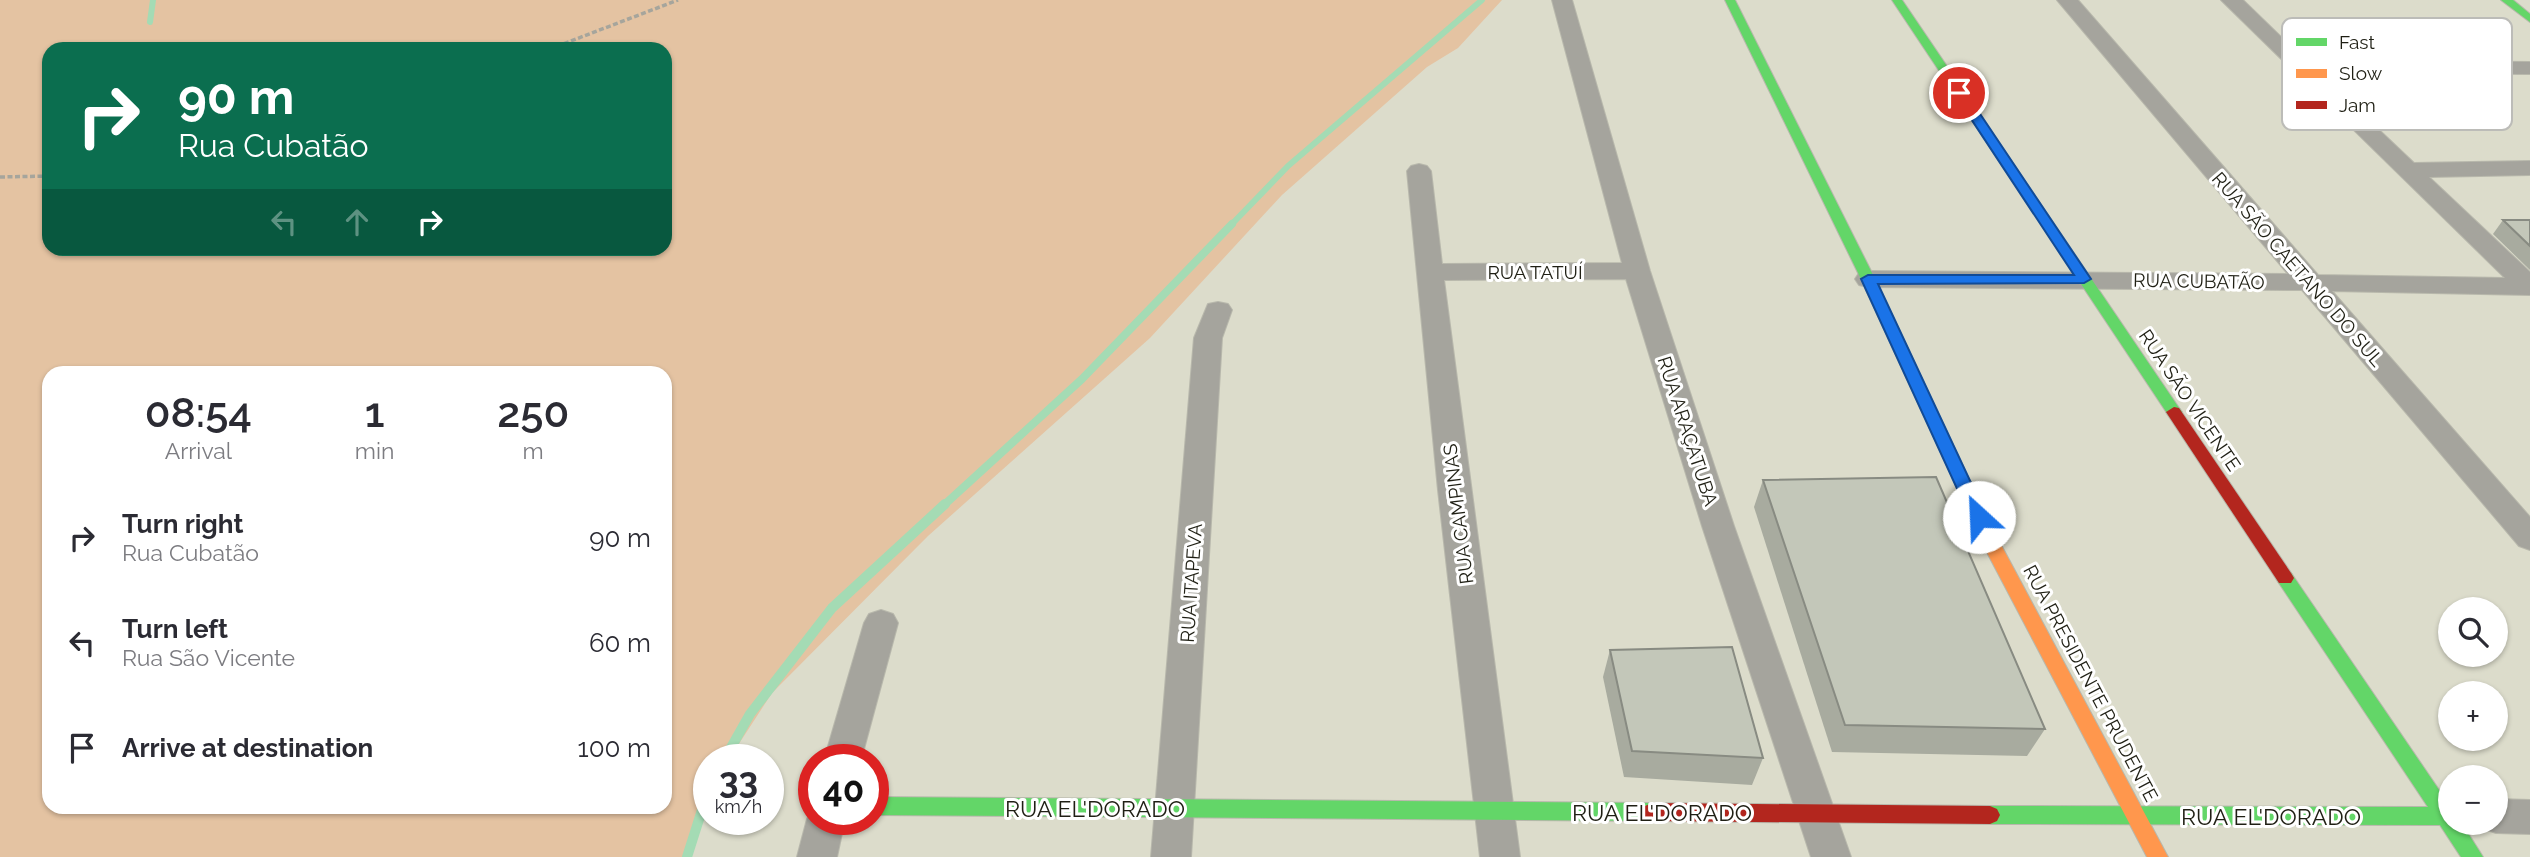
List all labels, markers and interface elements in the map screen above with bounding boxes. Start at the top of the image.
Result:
legend [2282,18,2512,130]
text: Fast [2339,31,2375,53]
text: Slow [2339,62,2383,84]
pin [1929,63,1989,123]
text: 90 m [178,68,294,125]
icon: right [63,70,154,161]
icon: arrive [1940,74,1978,112]
text: Jam [2339,94,2376,116]
text: Rua Cubatão [178,127,368,164]
street label: RUA SÃO CAETANO DO SUL [2208,167,2388,371]
icon: left [265,203,303,241]
icon: ahead [338,203,376,241]
icon: right [411,203,449,241]
street label: RUA TATUÍ [1487,261,1583,283]
street label: RUA CUBATÃO [2133,269,2265,293]
street label: RUA SÃO VICENTE [2135,325,2245,475]
street label: RUA ARAÇATUBA [1653,354,1723,509]
text: 08:54 [145,388,252,437]
text: 1 [365,388,385,437]
text: 250 [497,388,569,437]
text: Arrival [165,437,232,464]
text: min [355,437,394,464]
text: m [523,437,544,464]
street label: RUA CAMPINAS [1438,443,1478,585]
position arrow [1942,480,2016,554]
text: Turn right [122,509,243,539]
icon: right [63,519,101,557]
text: 90 m [589,523,651,553]
street label: RUA ITAPEVA [1176,523,1206,643]
text: Rua Cubatão [122,539,259,566]
street label: RUA PRESIDENTE PRUDENTE [2019,561,2163,805]
map controls [2438,597,2508,835]
button: search [2438,597,2508,667]
text: Turn left [122,614,228,644]
icon: left [63,624,101,662]
text: 60 m [589,628,651,658]
text: Rua São Vicente [122,644,295,671]
button: + [2438,681,2508,751]
icon: arrive [63,729,101,767]
text: Arrive at destination [122,733,373,763]
text: 100 m [578,733,651,763]
speed limit sign: 40 [798,744,889,835]
text: 33 [719,760,758,801]
button: − [2438,765,2508,835]
street label: RUA EL'DORADO [1005,795,1185,822]
text: km/h [715,796,762,817]
street label: RUA EL'DORADO [1572,799,1752,826]
street label: RUA EL'DORADO [2181,803,2361,830]

